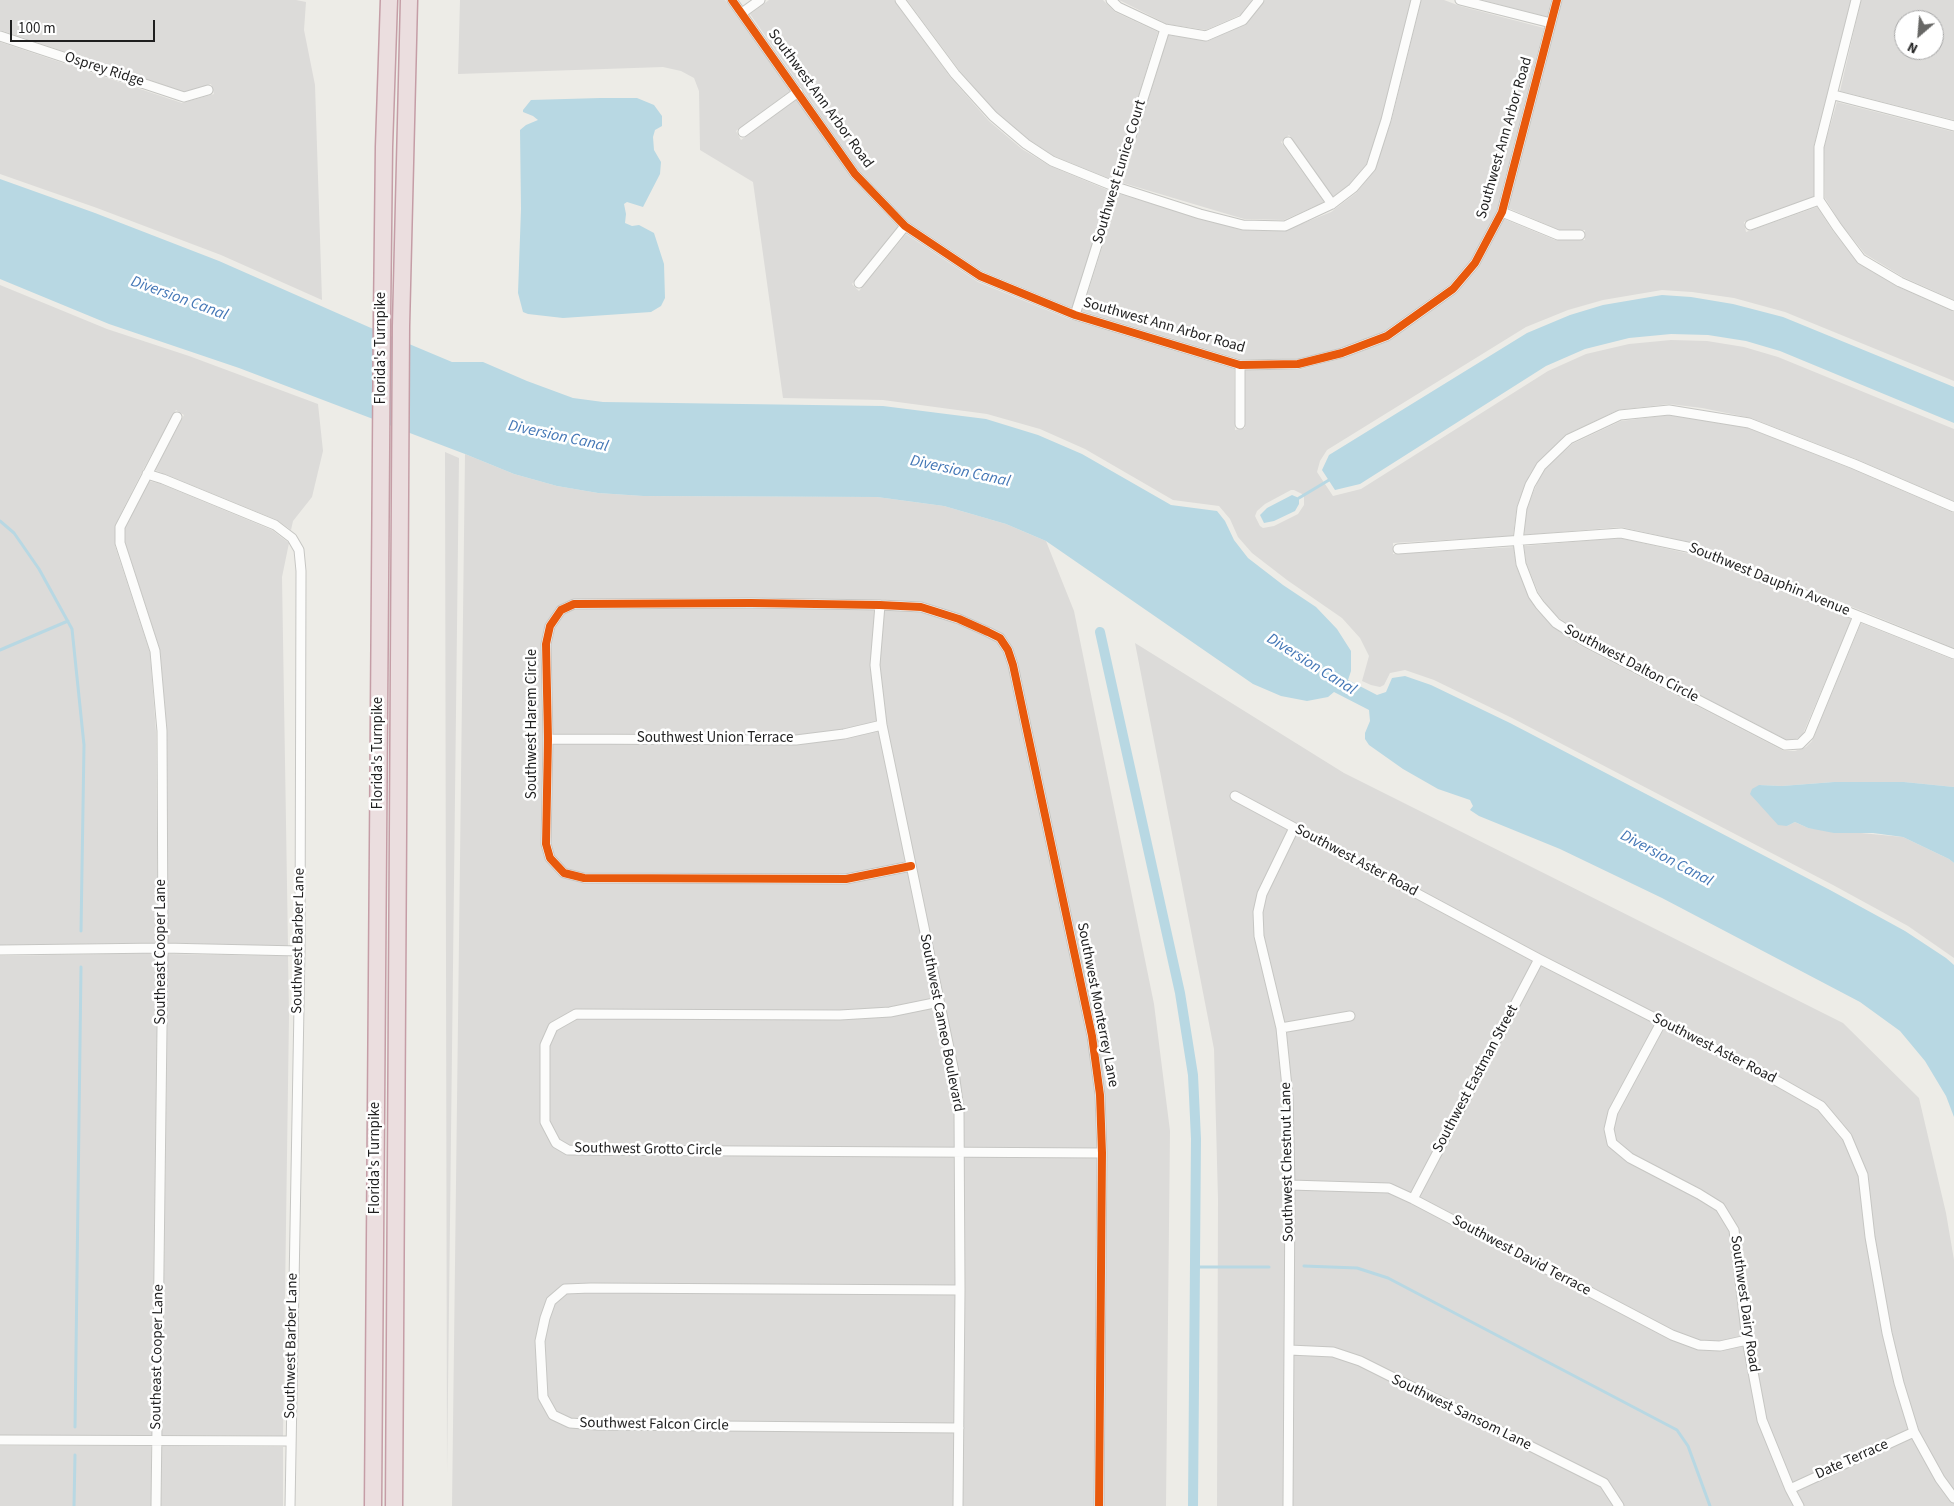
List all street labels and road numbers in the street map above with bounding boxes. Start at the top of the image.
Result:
street label: Southwest Ann Arbor Road [763,26,877,172]
street label: Osprey Ridge [62,49,146,91]
street label: Southwest Ann Arbor Road [1473,55,1537,221]
street label: Southwest Eunice Court [1089,98,1151,246]
street label: Florida's Turnpike [373,292,391,404]
street label: Southwest Ann Arbor Road [1081,294,1247,358]
street label: Southwest Dauphin Avenue [1686,539,1852,621]
street label: Southwest Dalton Circle [1561,621,1701,707]
street label: Southwest Harem Circle [524,649,542,799]
street label: Florida's Turnpike [370,697,388,809]
street label: Southwest Union Terrace [637,730,793,748]
street label: Southwest Aster Road [1291,821,1421,901]
street label: Southwest Barber Lane [289,868,309,1014]
street label: Southeast Cooper Lane [153,879,171,1025]
street label: Southwest Monterrey Lane [1072,921,1122,1089]
street label: Southwest Cameo Boulevard [915,932,967,1114]
street label: Southwest Eastman Street [1429,1002,1523,1156]
street label: Southwest Aster Road [1649,1010,1779,1088]
street label: Southwest Chestnut Lane [1278,1082,1298,1242]
street label: Florida's Turnpike [367,1102,385,1214]
street label: Southwest Grotto Circle [574,1140,722,1160]
street label: Southwest David Terrace [1449,1212,1593,1300]
street label: Southwest Dairy Road [1725,1234,1763,1374]
street label: Southwest Barber Lane [282,1273,302,1419]
street label: Southeast Cooper Lane [148,1284,168,1430]
street label: Southwest Sansom Lane [1388,1371,1534,1455]
street label: Southwest Falcon Circle [579,1415,729,1435]
street label: Date Terrace [1813,1436,1891,1484]

